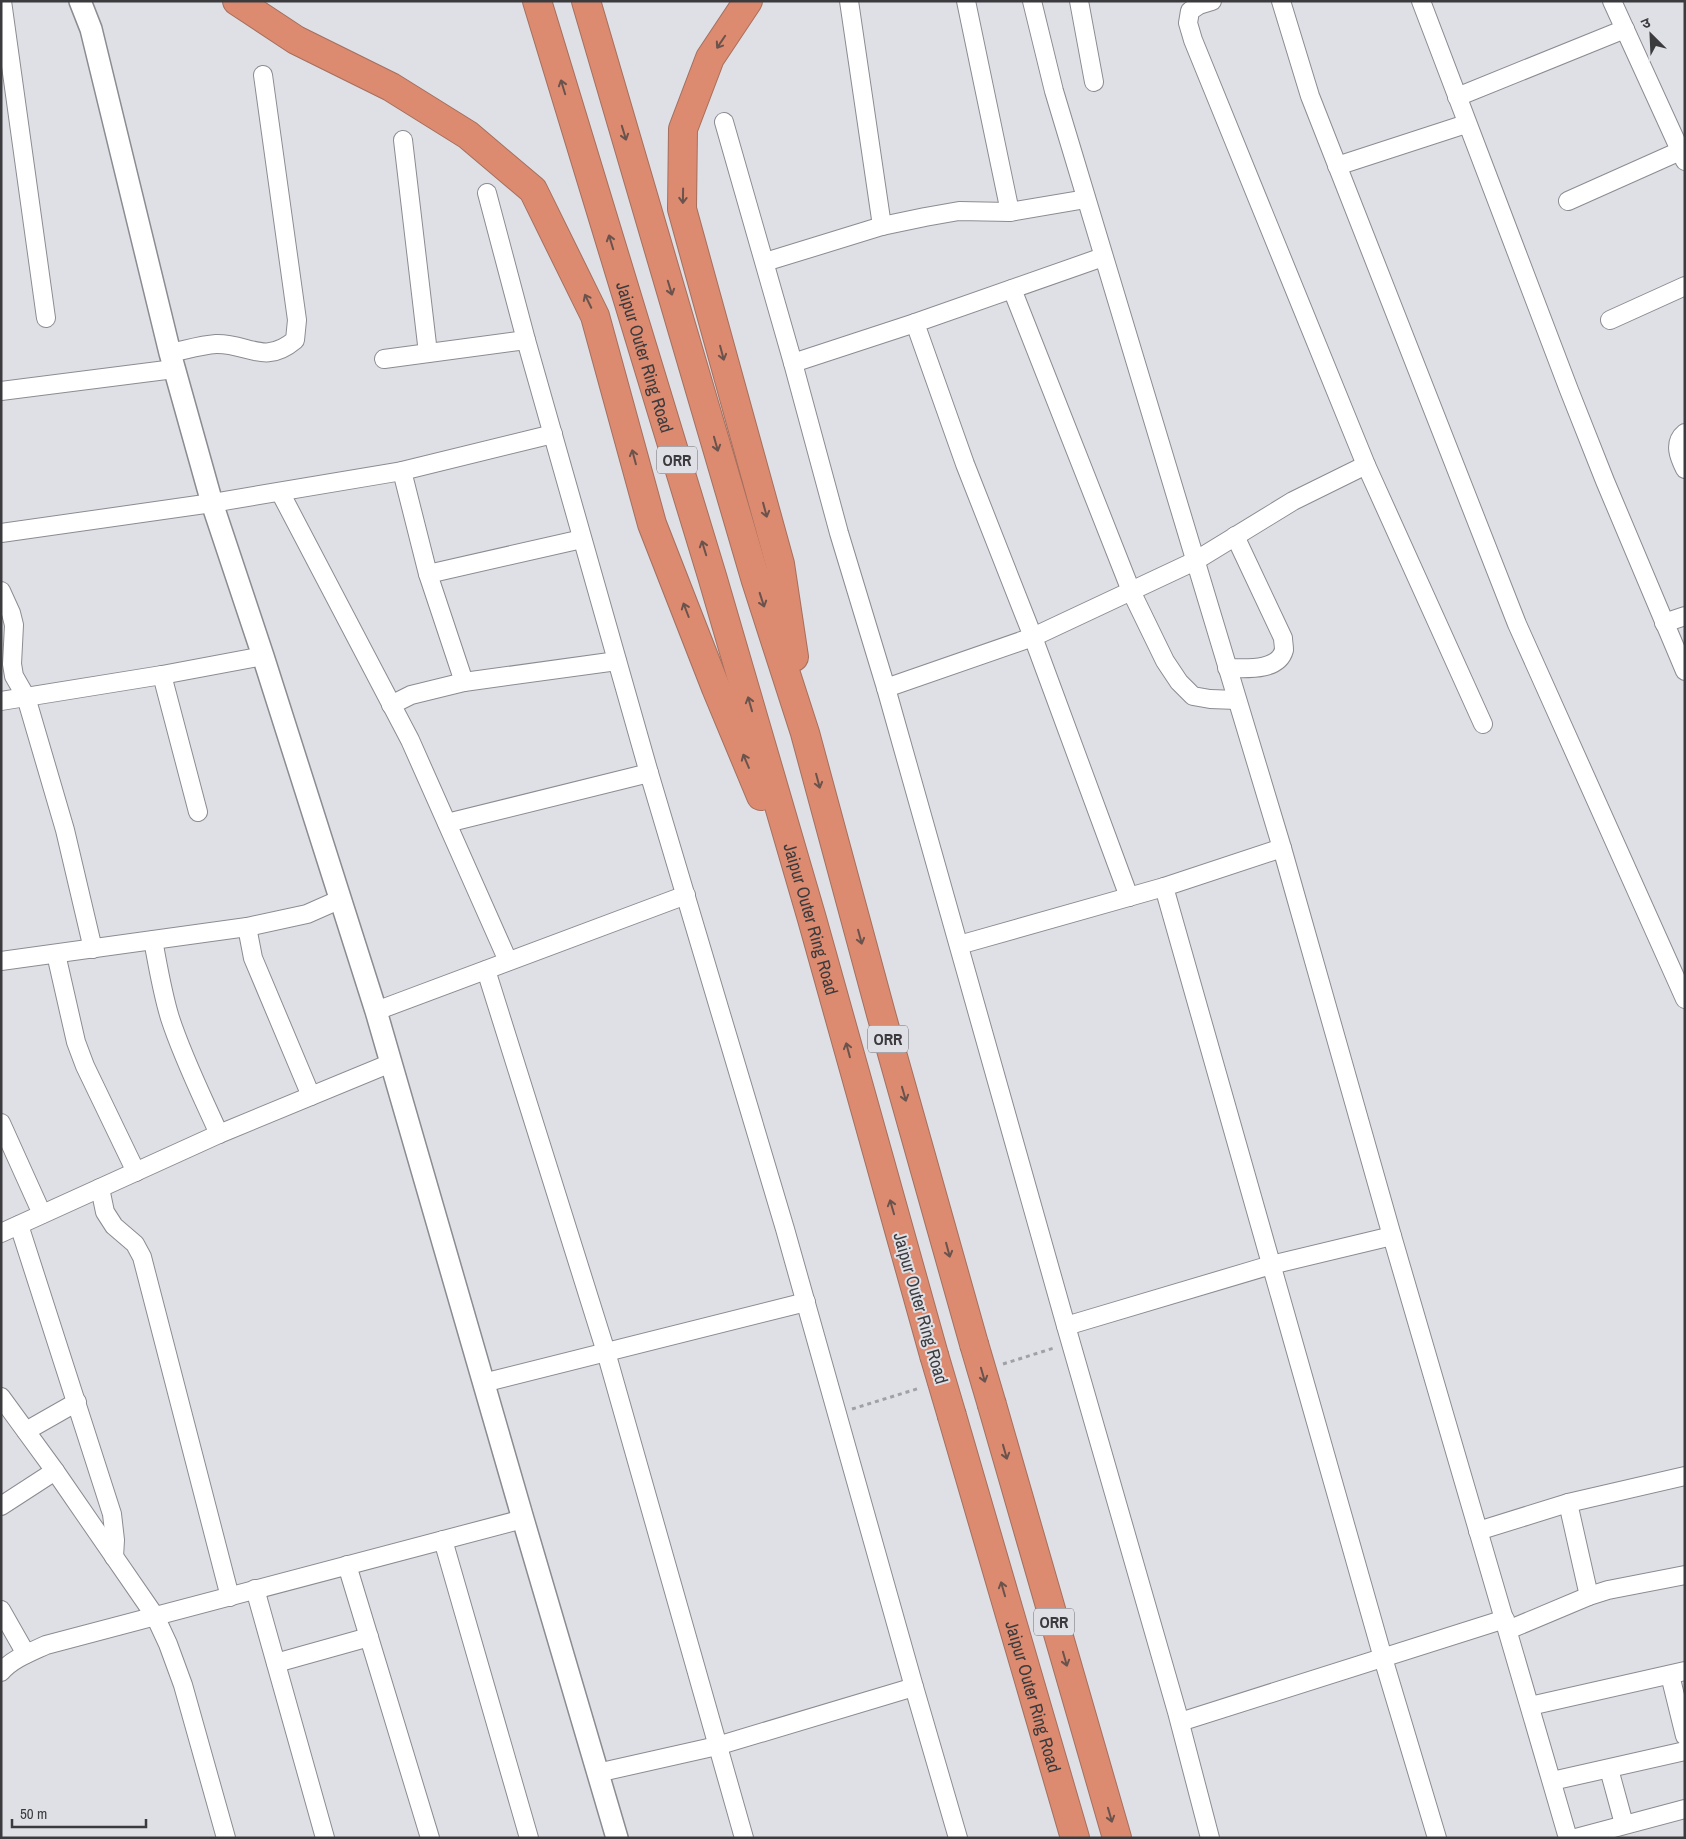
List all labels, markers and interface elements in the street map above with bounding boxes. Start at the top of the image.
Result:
north arrow [1626,10,1676,60]
text: उ [1638,13,1654,33]
one-way arrow [716,34,726,48]
one-way arrow [558,79,568,95]
one-way arrow [619,124,629,140]
one-way arrow [678,188,687,204]
one-way arrow [605,235,615,251]
street label: Jaipur Outer Ring Road [611,278,680,436]
one-way arrow [666,280,676,296]
one-way arrow [583,294,592,309]
one-way arrow [718,345,727,361]
one-way arrow [712,436,722,452]
road number: ORR [657,446,697,474]
one-way arrow [629,449,638,465]
one-way arrow [761,501,771,517]
one-way arrow [699,541,709,557]
one-way arrow [758,592,767,607]
one-way arrow [681,603,690,618]
one-way arrow [744,697,754,713]
one-way arrow [741,754,751,769]
one-way arrow [813,772,823,788]
street label: Jaipur Outer Ring Road [778,840,845,998]
one-way arrow [856,929,865,945]
road number: ORR [868,1026,908,1052]
one-way arrow [843,1043,852,1059]
one-way arrow [899,1085,909,1101]
one-way arrow [887,1199,896,1215]
street label: Jaipur Outer Ring Road [887,1229,955,1387]
one-way arrow [944,1242,954,1258]
one-way arrow [979,1366,988,1382]
one-way arrow [1001,1444,1011,1460]
one-way arrow [997,1582,1007,1598]
road number: ORR [1034,1608,1074,1635]
street label: Jaipur Outer Ring Road [1000,1618,1068,1775]
one-way arrow [1061,1650,1070,1666]
scale bar [12,1796,146,1828]
text: 50 m [20,1803,47,1824]
one-way arrow [1106,1806,1116,1822]

